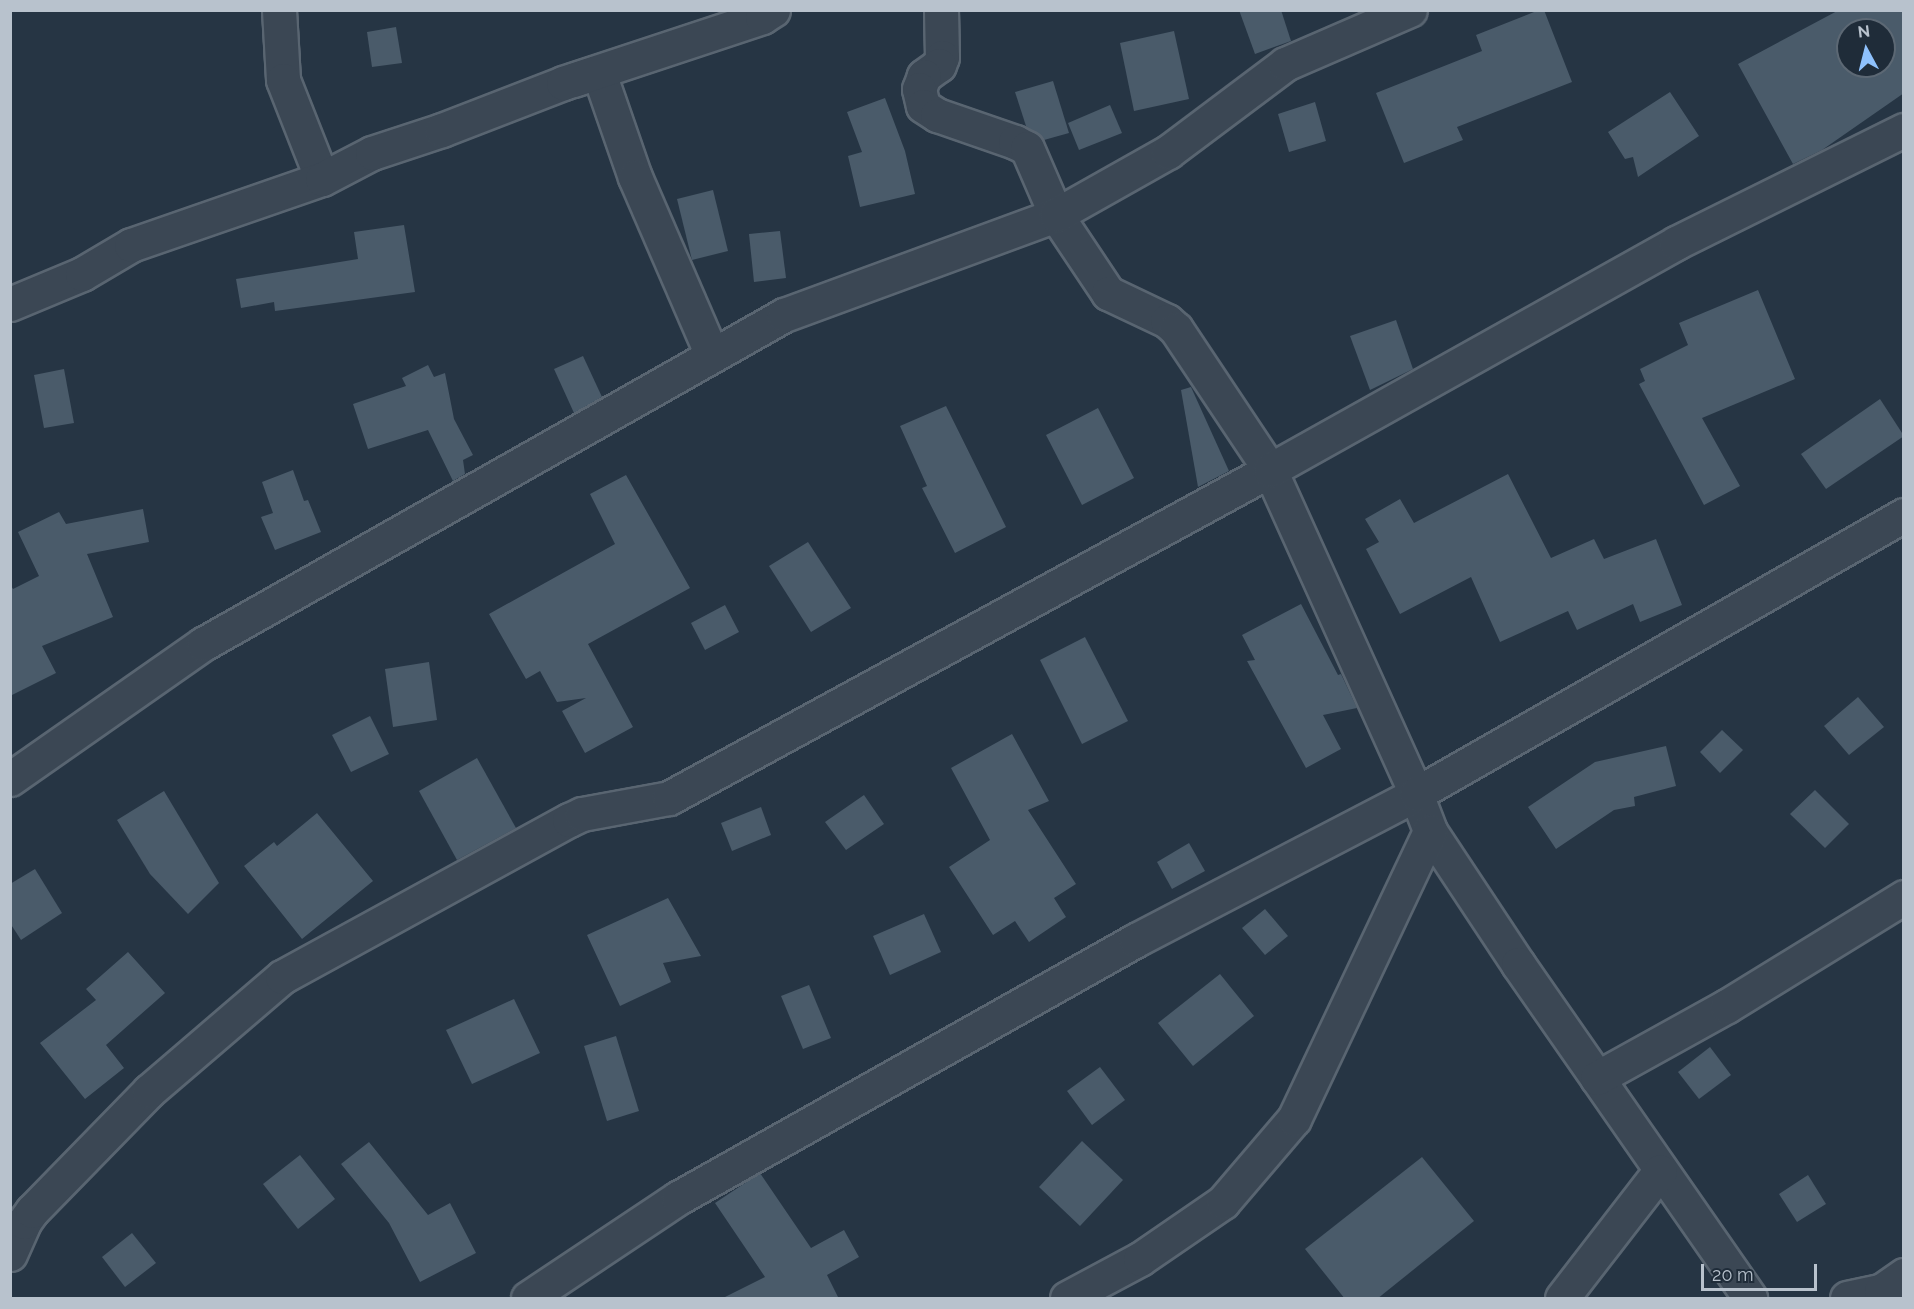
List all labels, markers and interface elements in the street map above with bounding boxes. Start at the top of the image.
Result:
north arrow [1836,18,1896,78]
text: N [1857,21,1871,42]
scale bar [1704,1252,1820,1290]
text: 20 m [1712,1264,1754,1285]

